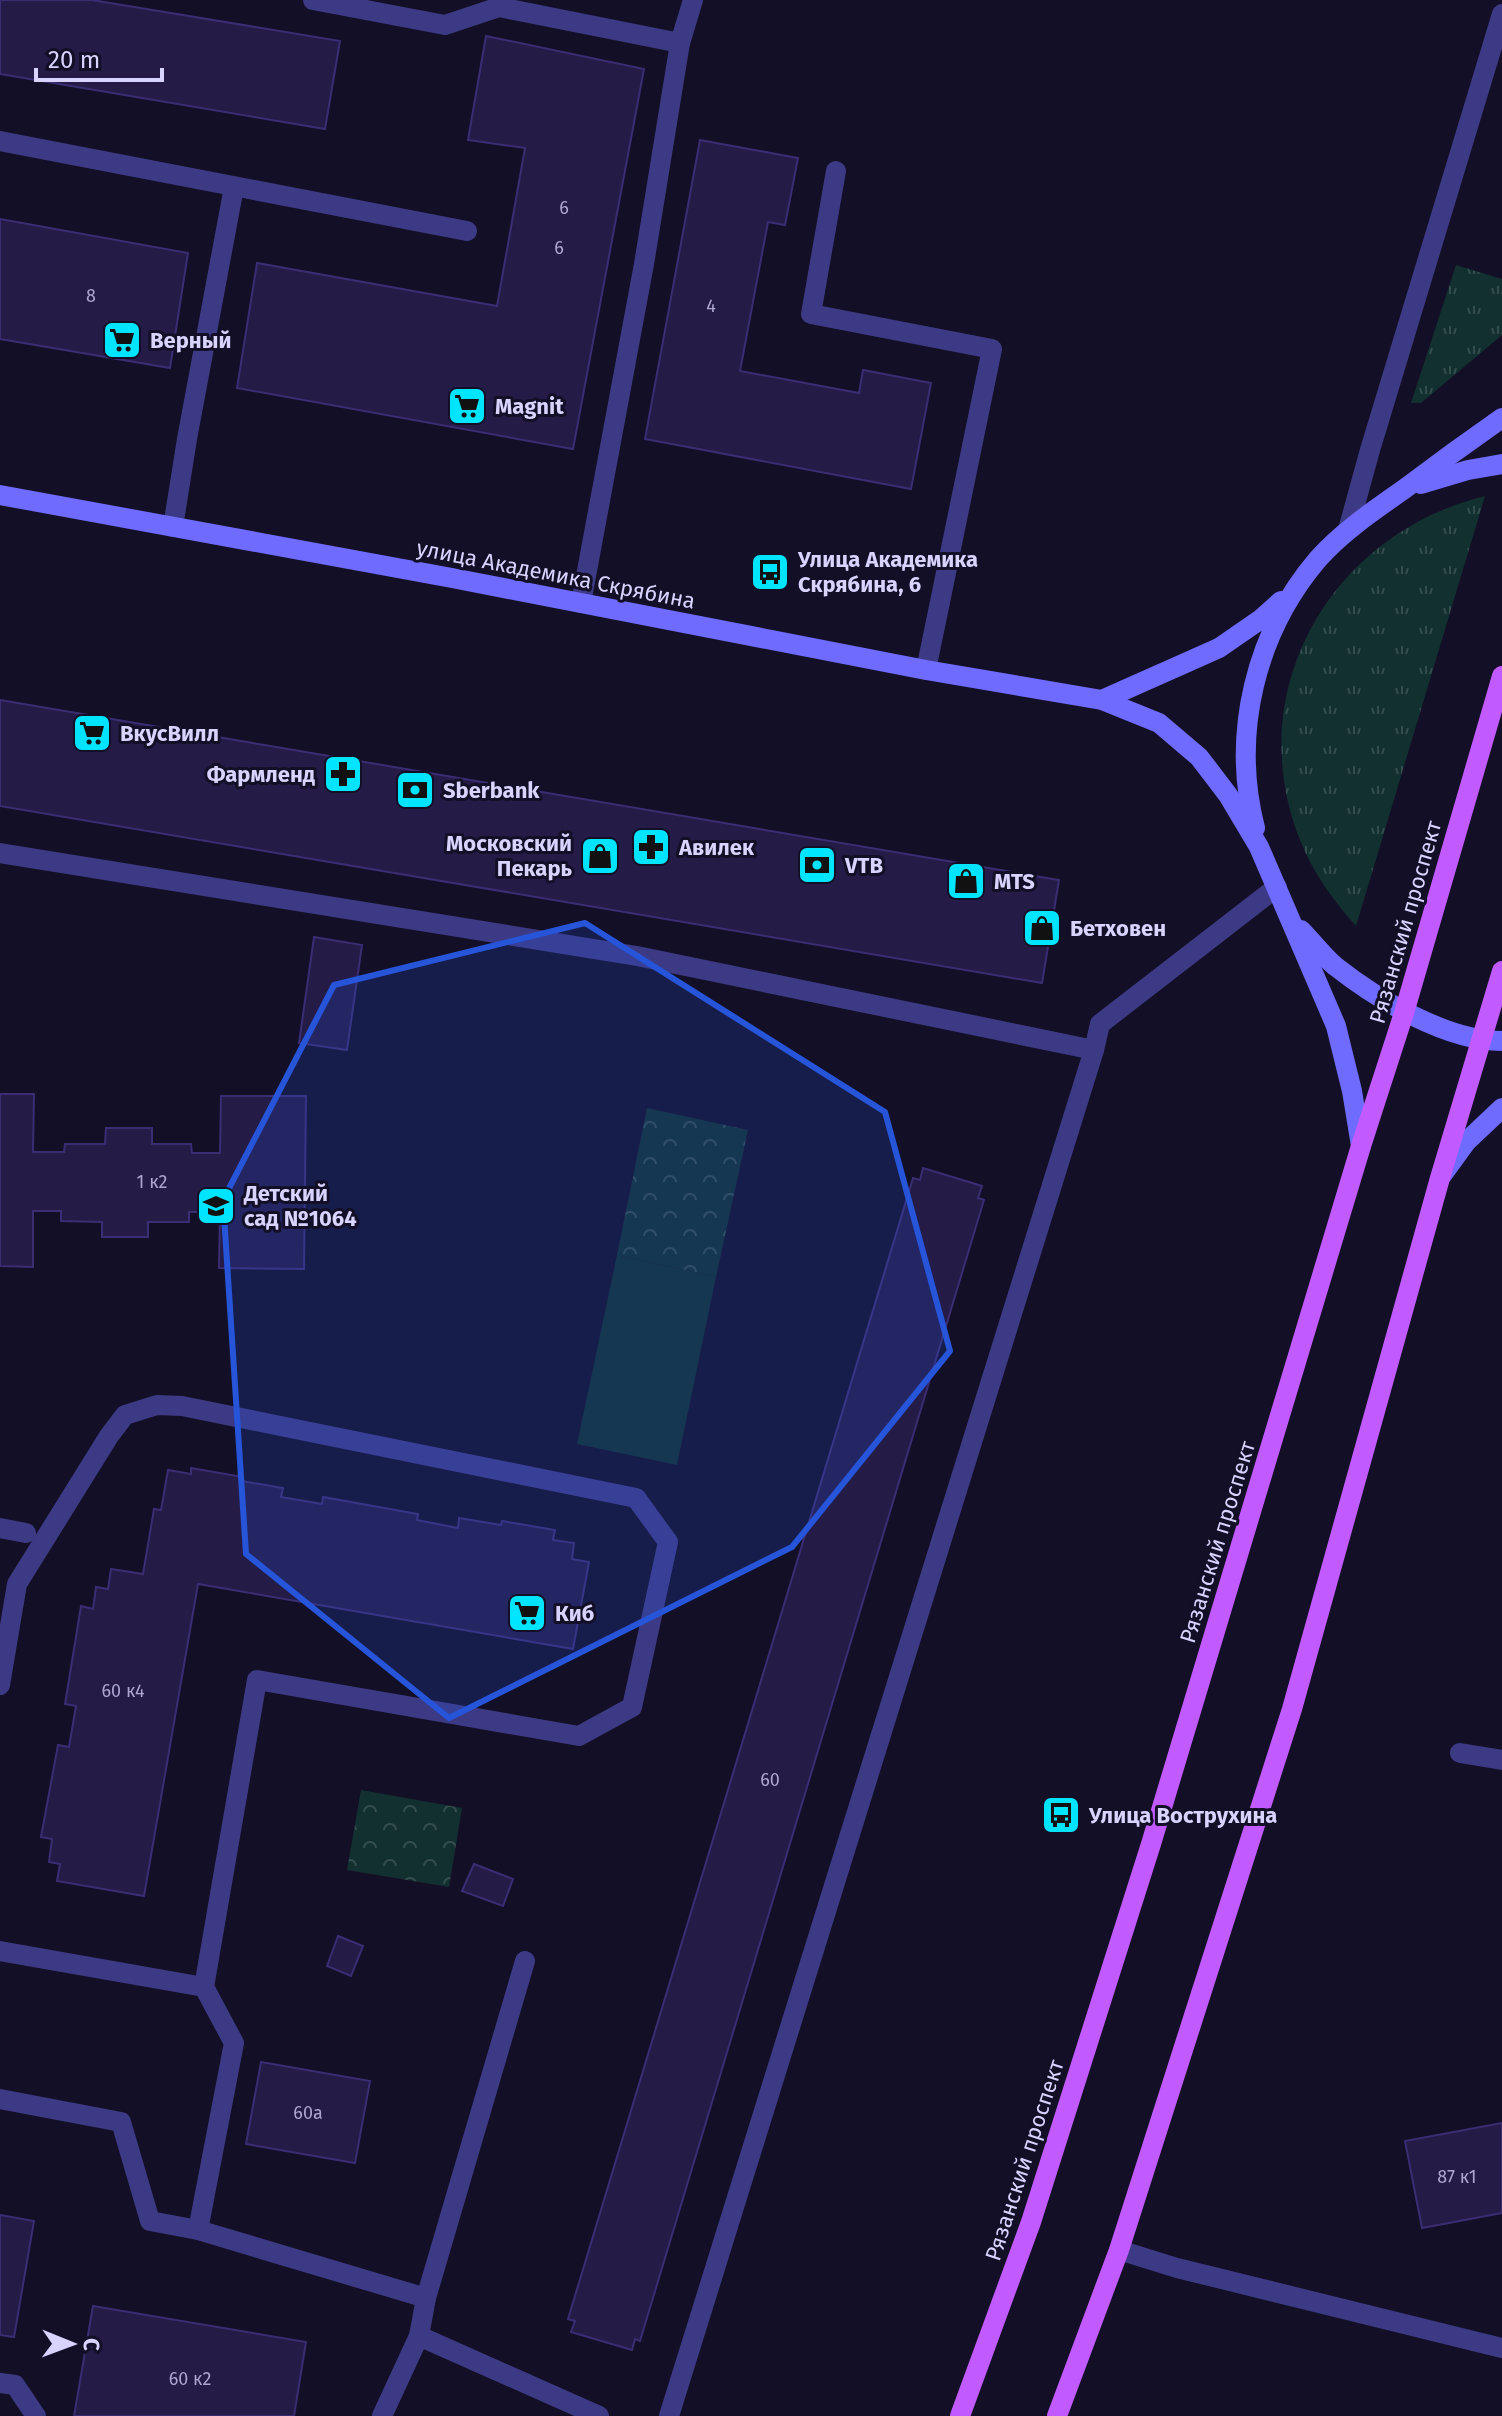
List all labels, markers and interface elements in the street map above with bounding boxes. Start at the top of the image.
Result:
scale bar [36,32,162,82]
text: 20 m [48,46,100,74]
house number: 6 [559,197,569,219]
house number: 6 [554,237,564,259]
house number: 8 [86,285,96,307]
house number: 4 [706,295,716,317]
supermarket icon: Верный [101,319,143,361]
place label: Верный [150,327,232,354]
supermarket icon: Magnit [446,385,488,427]
place label: Magnit [495,393,564,420]
street label: улица Академика Скрябина [414,534,697,615]
place label: Улица Академика Скрябина, 6 [797,546,978,598]
bus stop icon: Улица Академика Скрябина, 6 [749,551,791,593]
supermarket icon: ВкусВилл [71,712,113,754]
place label: ВкусВилл [120,720,219,747]
pharmacy icon: Фармленд [322,753,364,795]
place label: Фармленд [207,761,316,788]
bank icon: Sberbank [394,769,436,811]
place label: Sberbank [443,777,540,804]
street label: Рязанский проспект [1364,818,1447,1027]
pharmacy icon: Авилек [630,826,672,868]
place label: Московский Пекарь [446,830,573,882]
place label: Авилек [678,834,755,861]
shop icon: Московский Пекарь [579,835,621,877]
bank icon: VTB [796,844,838,886]
place label: VTB [844,852,883,879]
shop icon: MTS [945,860,987,902]
place label: MTS [994,868,1035,895]
shop icon: Бетховен [1021,907,1063,949]
place label: Бетховен [1070,915,1166,942]
house number: 1 к2 [137,1171,167,1193]
place label: Детский сад №1064 [243,1180,357,1232]
school or university icon: Детский сад №1064 [195,1185,237,1227]
street label: Рязанский проспект [1174,1438,1261,1646]
supermarket icon: Киб [506,1592,548,1634]
place label: Киб [555,1600,594,1627]
house number: 60 к4 [101,1680,145,1702]
house number: 60 [760,1769,780,1791]
bus stop icon: Улица Вострухина [1040,1794,1082,1836]
place label: Улица Вострухина [1088,1802,1277,1829]
street label: Рязанский проспект [979,2056,1070,2264]
house number: 60а [293,2102,323,2124]
house number: 87 к1 [1437,2166,1477,2188]
north arrow [32,2304,112,2384]
text: С [78,2338,105,2351]
house number: 60 к2 [169,2368,211,2390]

